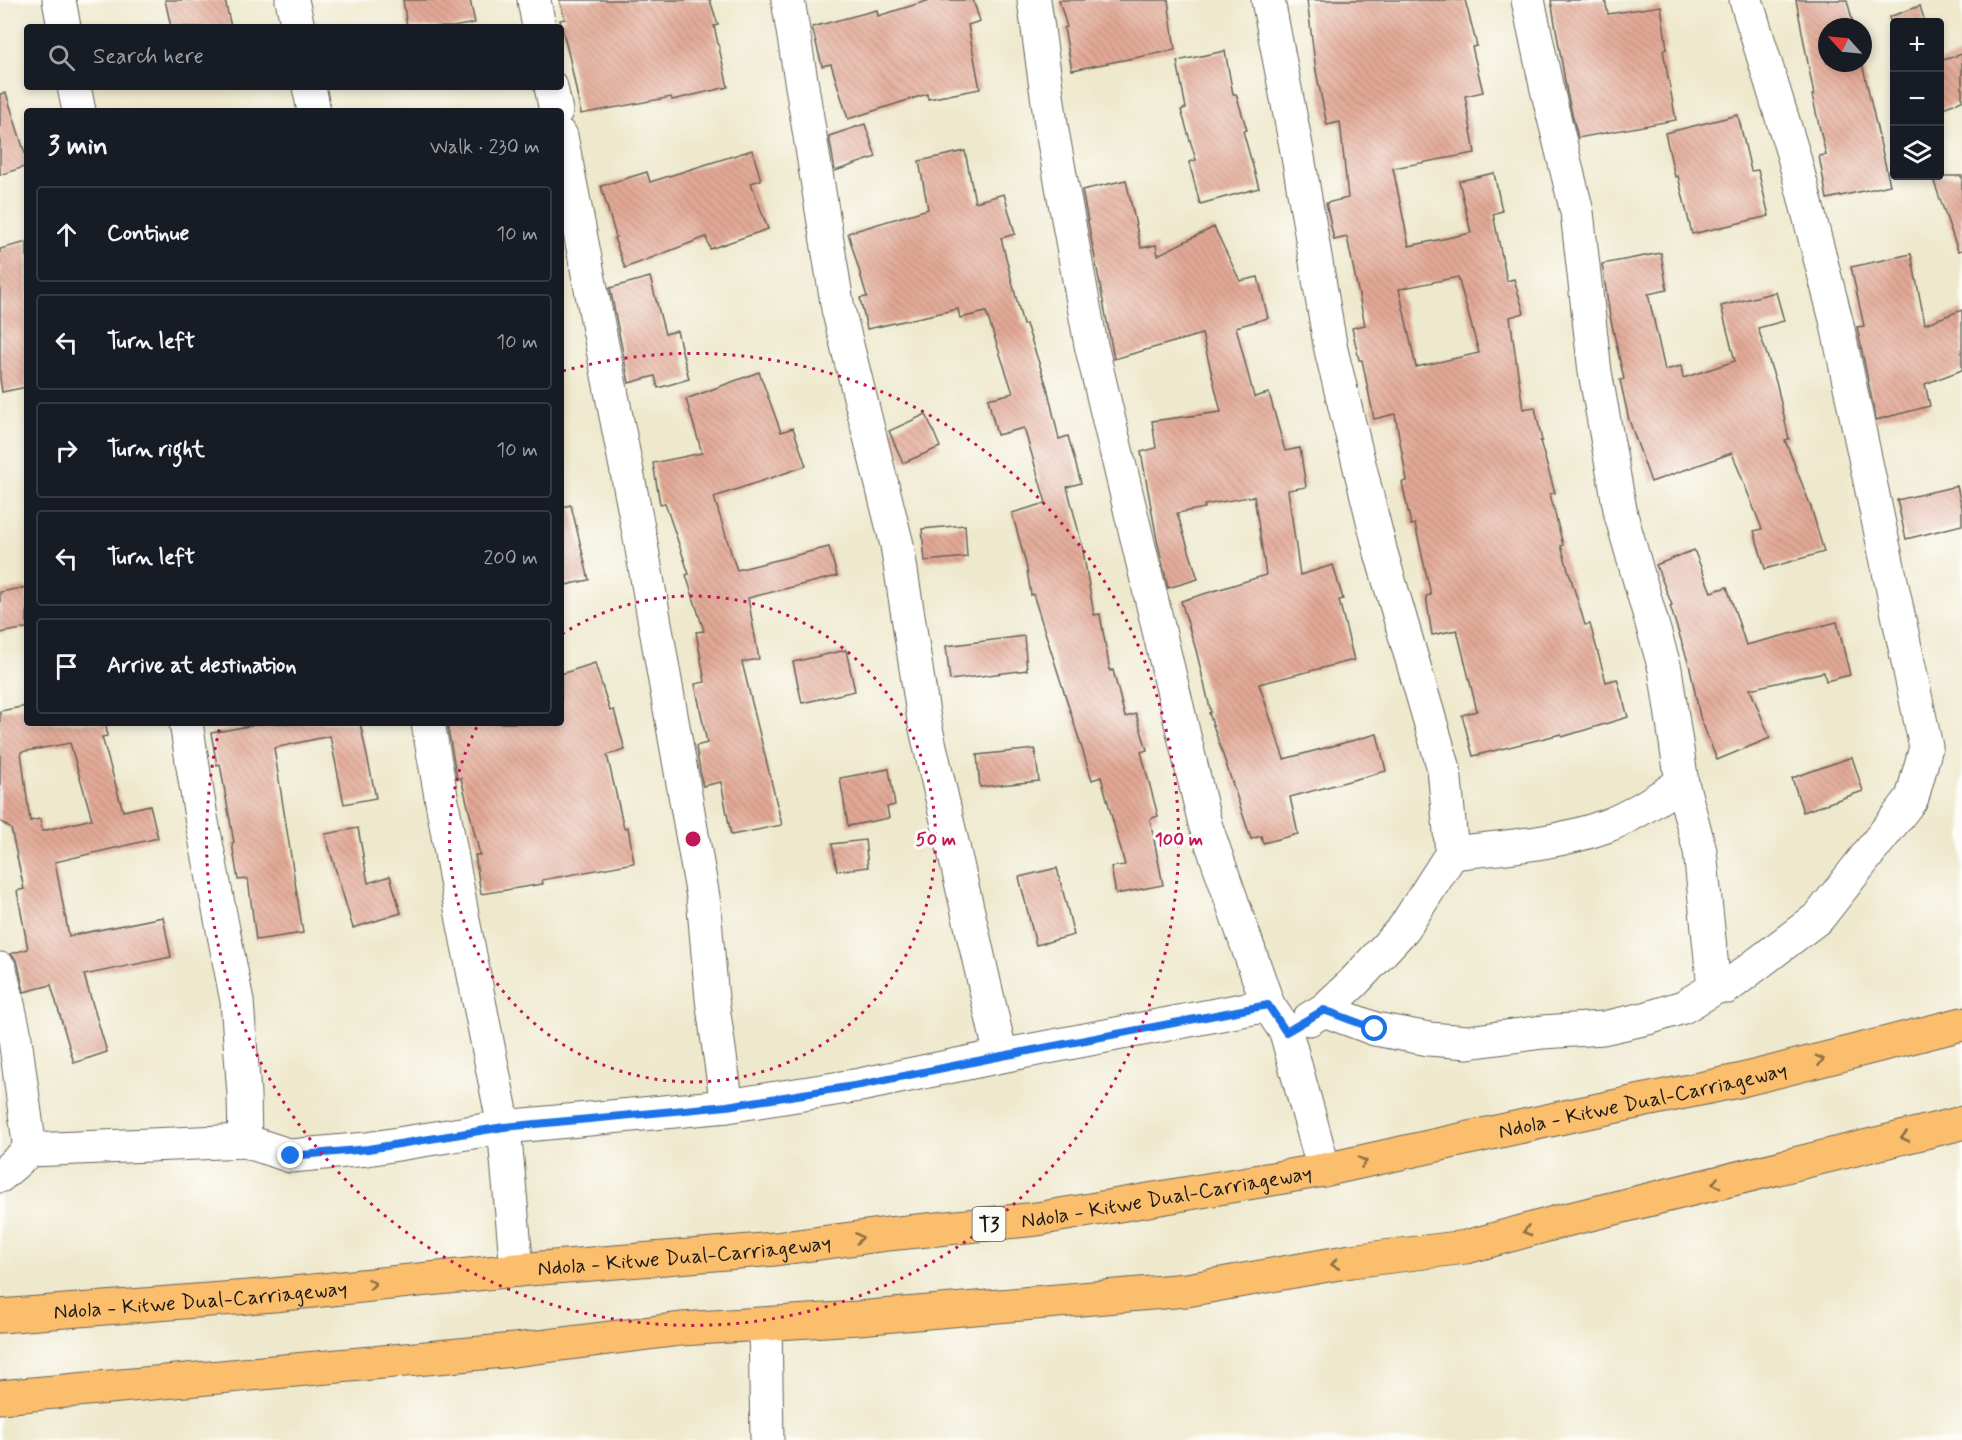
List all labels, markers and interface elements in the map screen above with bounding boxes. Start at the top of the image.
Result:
north arrow [1818,18,1872,72]
map controls [1890,18,1944,180]
button: + [1890,18,1944,72]
search box [24,24,564,90]
icon: search [45,41,78,74]
text: Search here [93,43,204,71]
button: − [1890,72,1944,126]
button: layers [1890,126,1944,180]
text: 3 min [48,130,108,164]
text: Walk · 230 m [430,134,540,161]
icon: ahead [50,218,83,251]
text: Continue [107,220,189,248]
text: 10 m [496,221,538,248]
icon: left [50,326,83,359]
text: Turn left [107,328,195,356]
text: 10 m [496,329,538,356]
icon: right [50,434,83,467]
text: Turn right [107,436,205,464]
text: 10 m [496,437,538,464]
icon: left [50,542,83,575]
text: Turn left [107,544,195,572]
text: 200 m [483,545,538,572]
icon: arrive [50,650,83,683]
text: Arrive at destination [107,652,297,680]
text: 50 m [916,828,956,852]
text: 100 m [1155,828,1203,852]
centre of rings [683,829,703,849]
route start [1361,1015,1387,1041]
one-way arrow [1814,1055,1824,1068]
street label: Ndola - Kitwe Dual-Carriageway [1496,1056,1790,1146]
one-way arrow [1900,1129,1910,1142]
route end [277,1142,303,1168]
one-way arrow [1358,1156,1368,1169]
street label: Ndola - Kitwe Dual-Carriageway [1020,1159,1314,1236]
one-way arrow [1711,1176,1721,1189]
road number: T3 [972,1207,1006,1241]
one-way arrow [1522,1224,1533,1236]
street label: Ndola - Kitwe Dual-Carriageway [536,1229,833,1283]
one-way arrow [854,1232,863,1245]
one-way arrow [1330,1257,1340,1269]
street label: Ndola - Kitwe Dual-Carriageway [52,1275,349,1327]
one-way arrow [368,1279,377,1291]

